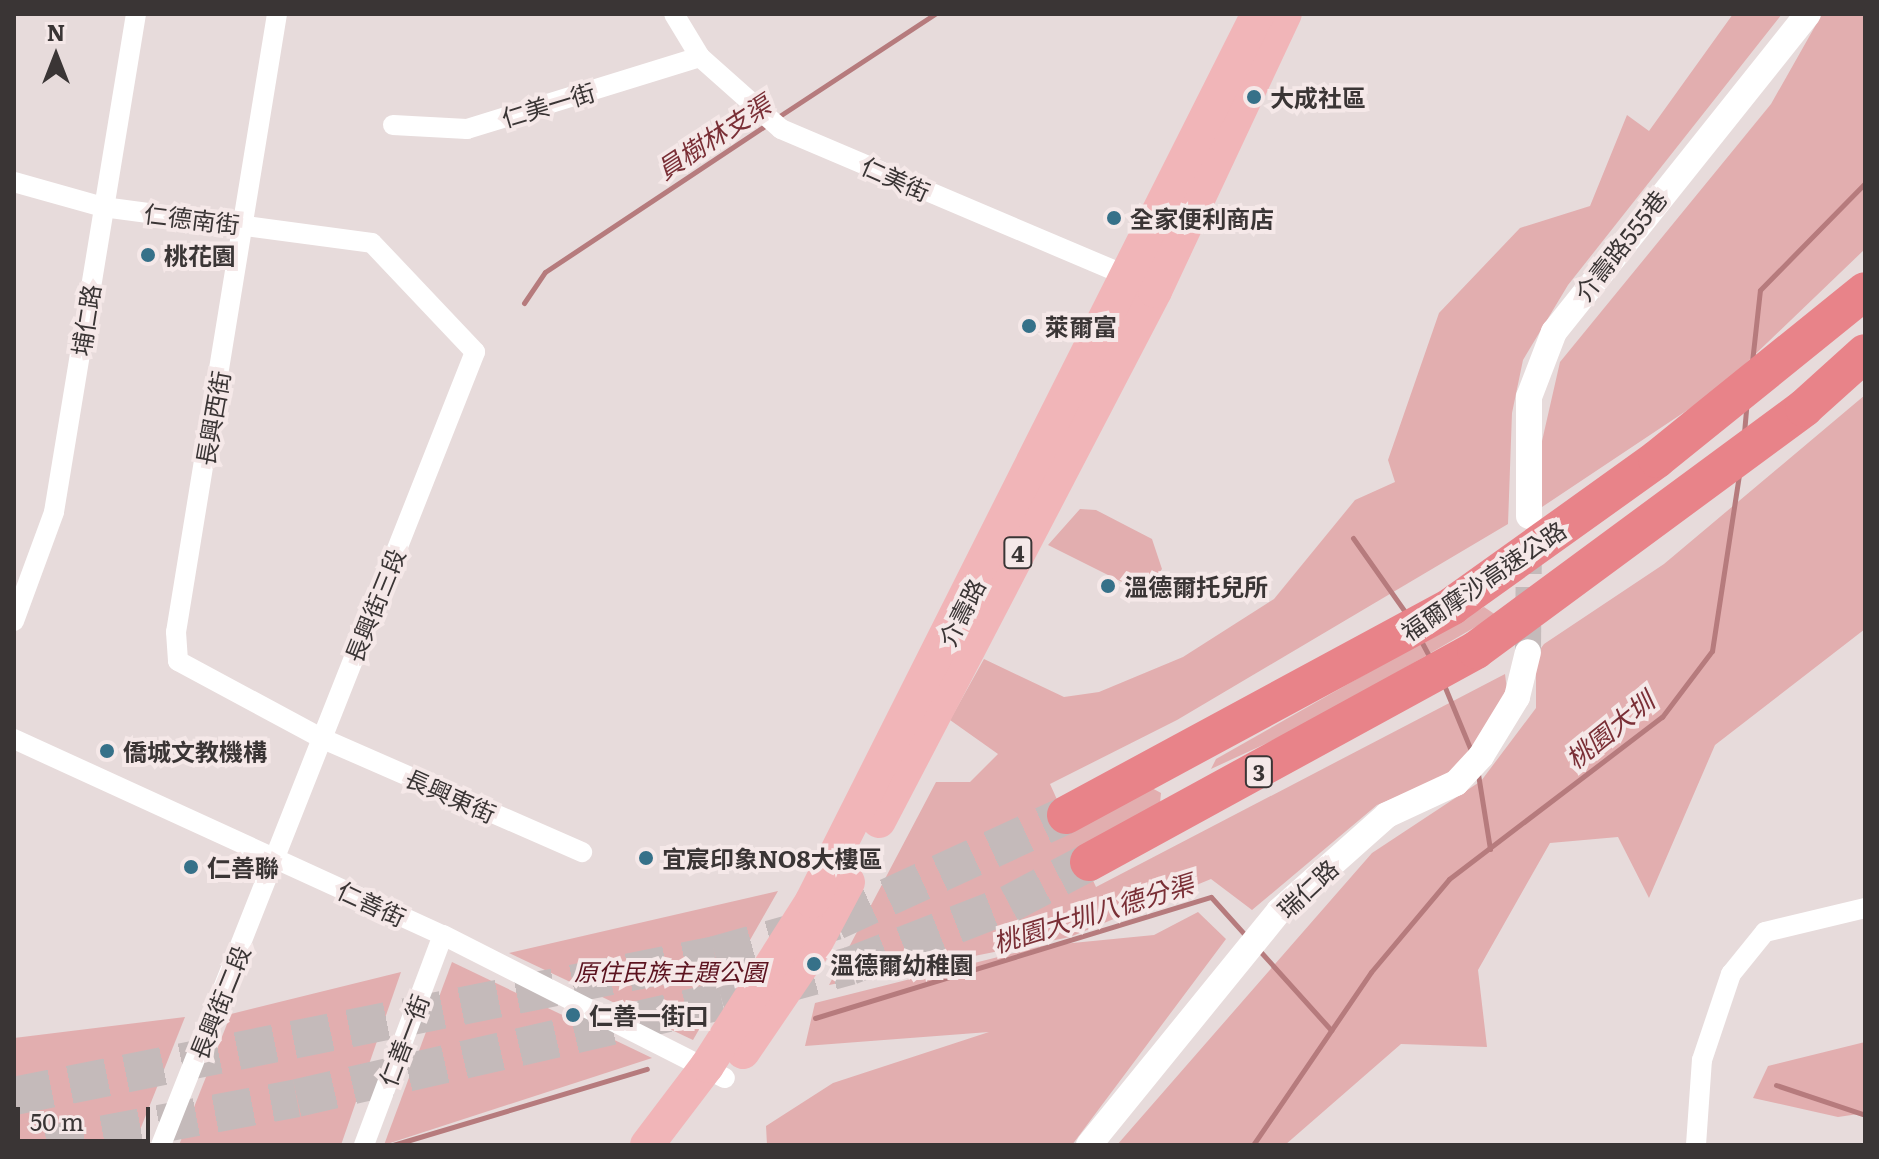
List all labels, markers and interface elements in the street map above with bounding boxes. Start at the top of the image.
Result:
text: N [47,15,65,48]
north arrow [16,16,96,96]
street label: 仁美一街 [498,76,598,132]
place label: 大成社區 [1270,83,1366,111]
water label: 員樹林支渠 [650,88,776,184]
marker: 大成社區 [1245,88,1263,106]
street label: 仁美街 [857,150,935,206]
street label: 介壽路555巷 [1568,184,1672,306]
street label: 仁德南街 [143,198,241,238]
place label: 全家便利商店 [1130,204,1274,232]
marker: 全家便利商店 [1105,209,1123,227]
place label: 桃花園 [164,241,236,269]
marker: 桃花園 [139,246,157,264]
street label: 埔仁路 [65,282,105,358]
place label: 萊爾富 [1045,312,1117,340]
marker: 萊爾富 [1020,317,1038,335]
street label: 長興西街 [189,368,235,468]
street label: 福爾摩沙高速公路 [1395,514,1571,646]
road number: 4 [1002,535,1034,571]
street label: 長興街三段 [338,544,410,666]
place label: 溫德爾托兒所 [1124,572,1268,600]
street label: 介壽路 [932,573,990,651]
marker: 溫德爾托兒所 [1099,577,1117,595]
water label: 桃園大圳 [1559,684,1659,774]
place label: 僑城文教機構 [123,737,267,765]
marker: 僑城文教機構 [98,742,116,760]
road number: 3 [1243,754,1275,790]
street label: 長興東街 [401,762,501,828]
place label: 宜宸印象NO8大樓區 [662,844,883,872]
marker: 宜宸印象NO8大樓區 [637,849,655,867]
place label: 仁善聯 [207,853,279,881]
street label: 瑞仁路 [1271,853,1343,923]
marker: 仁善聯 [182,858,200,876]
water label: 桃園大圳八德分渠 [989,867,1197,957]
street label: 仁善街 [333,875,411,931]
street label: 長興街二段 [183,941,255,1063]
place label: 溫德爾幼稚園 [830,950,974,978]
marker: 溫德爾幼稚園 [805,955,823,973]
park label: 原住民族主題公園 [574,957,766,985]
street label: 仁善一街 [372,990,434,1090]
place label: 仁善一街口 [589,1001,709,1029]
marker: 仁善一街口 [564,1006,582,1024]
scale bar [20,1091,154,1141]
text: 50 m [30,1103,84,1138]

